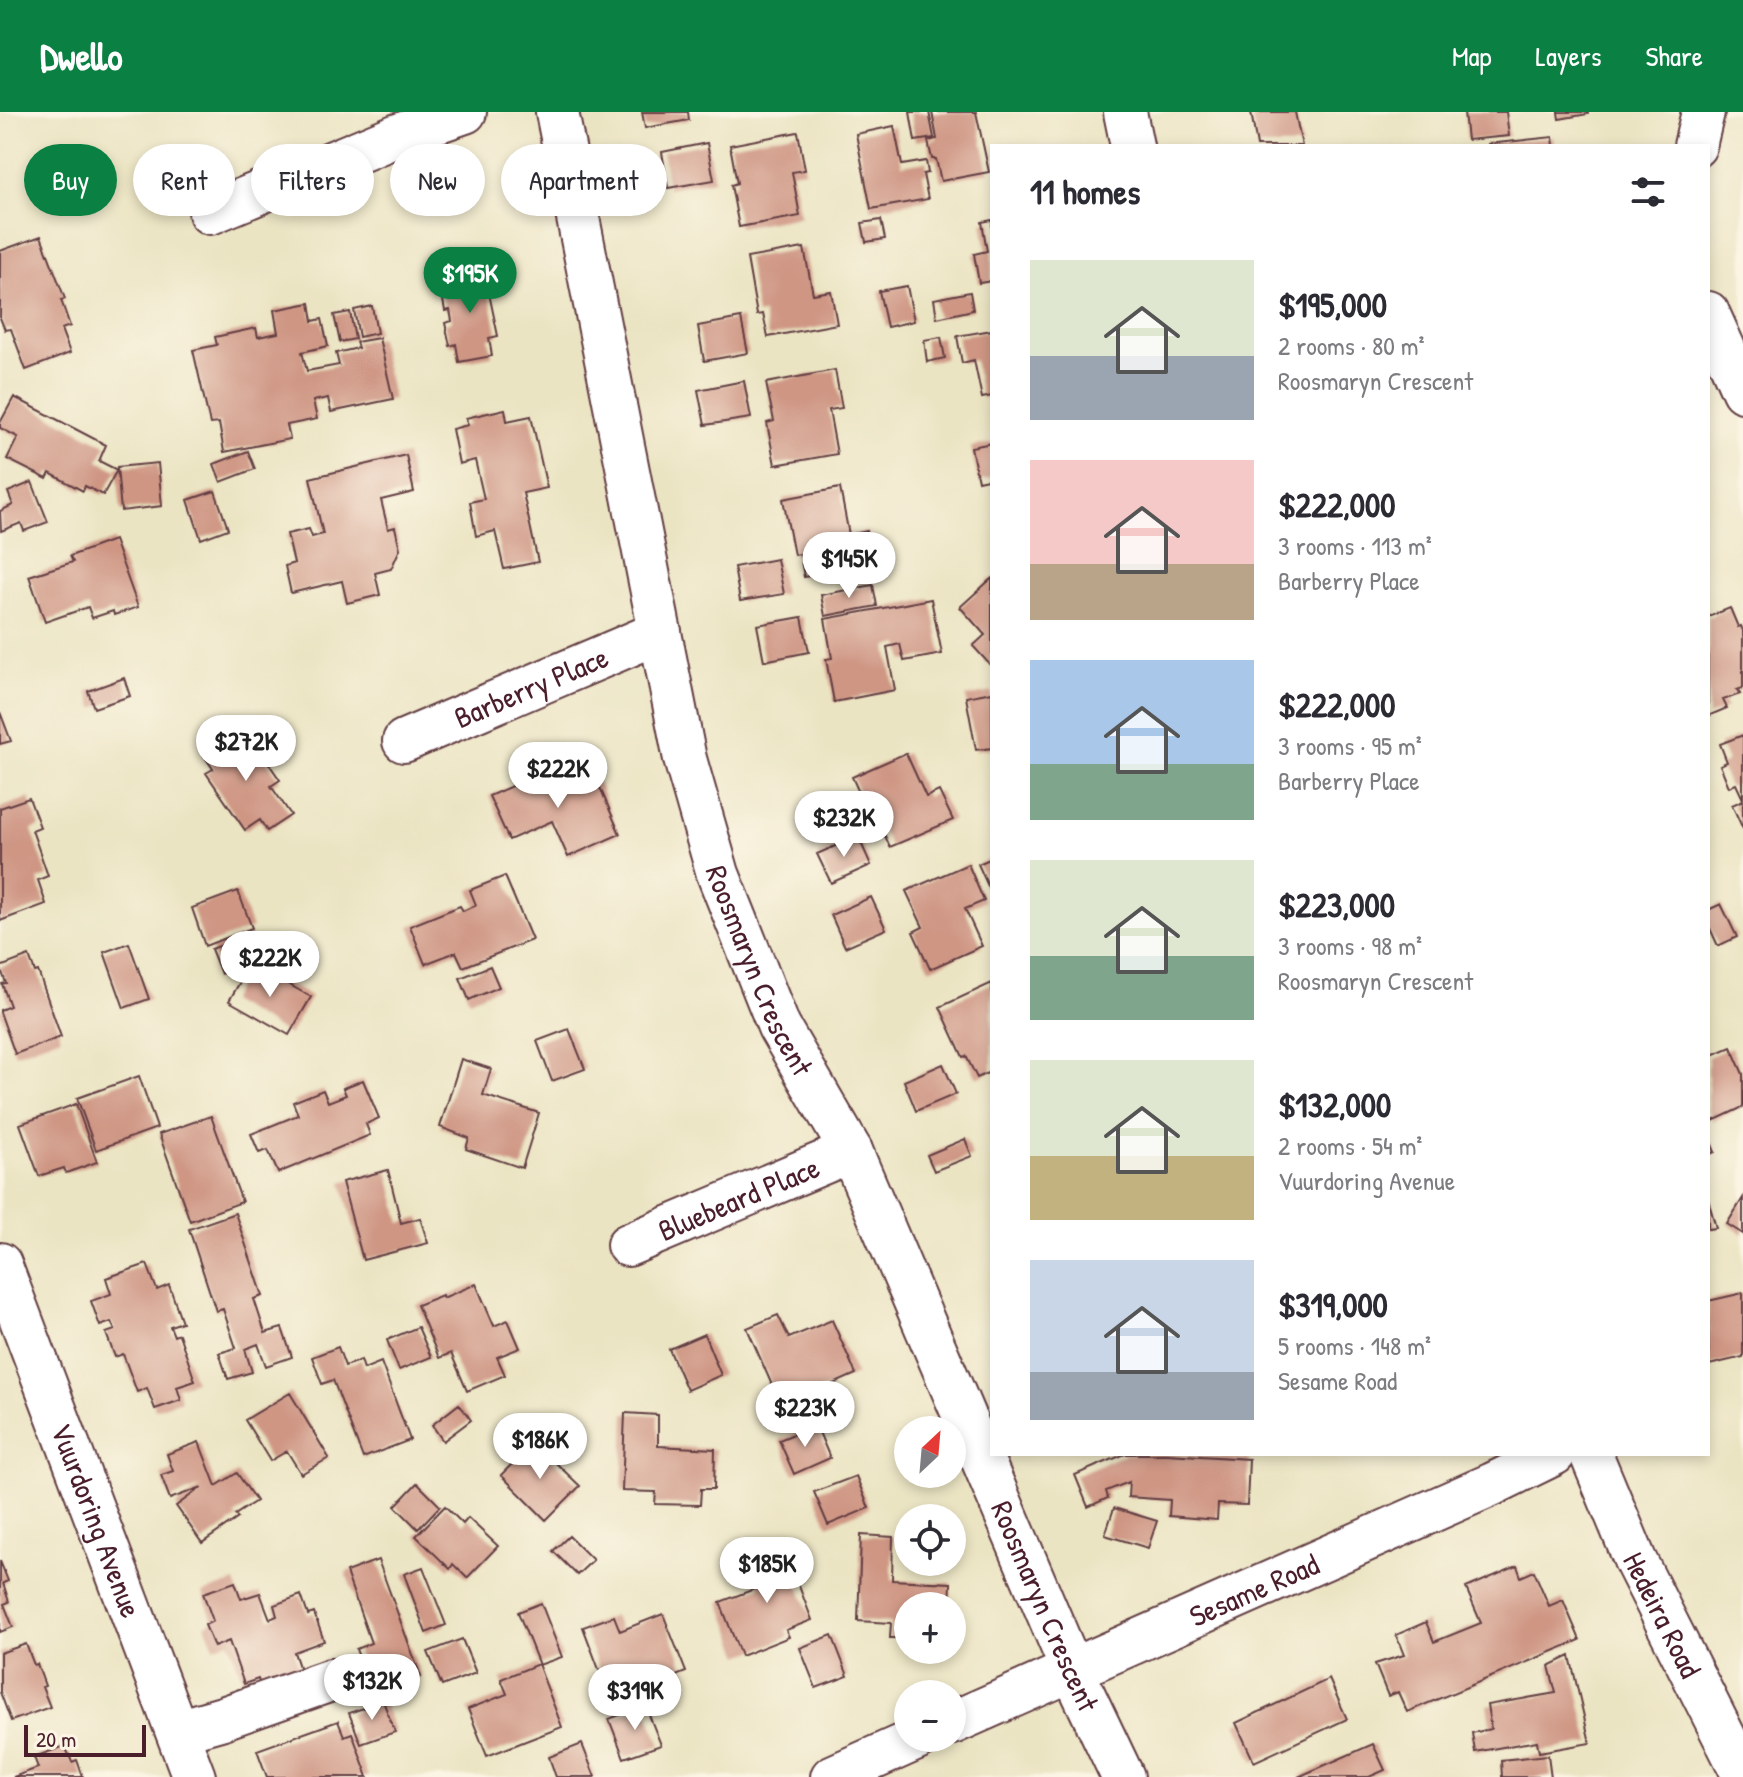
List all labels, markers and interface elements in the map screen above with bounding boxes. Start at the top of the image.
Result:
text: Dwello [40,30,122,82]
text: Map [1452,37,1492,75]
text: Layers [1536,37,1601,75]
text: Share [1645,37,1703,75]
chip: Buy [24,144,117,216]
chip: Rent [133,144,235,216]
chip: Filters [251,144,374,216]
chip: New [390,144,485,216]
chip: Apartment [501,144,667,216]
text: 11 homes [1030,169,1140,215]
icon: filters [1626,170,1670,214]
pin: $195K [414,247,526,315]
text: $195K [442,255,498,290]
text: $195,000 [1278,282,1387,328]
icon: home [1094,292,1190,388]
text: 2 rooms · 80 m² [1278,328,1425,363]
text: Roosmaryn Crescent [1278,363,1473,398]
text: $222,000 [1278,482,1396,528]
icon: home [1094,492,1190,588]
text: 3 rooms · 113 m² [1278,528,1432,563]
pin: $145K [793,532,905,600]
text: $145K [821,540,877,575]
text: Barberry Place [1278,563,1420,598]
street label: Barberry Place [448,637,614,737]
text: $222,000 [1278,682,1396,728]
icon: home [1094,692,1190,788]
pin: $272K [190,715,302,783]
text: $272K [214,723,278,758]
text: 3 rooms · 95 m² [1278,728,1422,763]
pin: $222K [502,742,614,810]
text: $222K [526,750,590,785]
text: Barberry Place [1278,763,1420,798]
pin: $232K [788,791,900,859]
text: $232K [813,799,875,834]
street label: Roosmaryn Crescent [697,861,823,1083]
text: $223,000 [1278,882,1395,928]
icon: home [1094,892,1190,988]
text: 3 rooms · 98 m² [1278,928,1422,963]
pin: $222K [214,931,326,999]
text: $222K [238,939,302,974]
text: Roosmaryn Crescent [1278,963,1473,998]
text: $132,000 [1278,1082,1391,1128]
icon: home [1094,1092,1190,1188]
text: 2 rooms · 54 m² [1278,1128,1422,1163]
street label: Bluebeard Place [652,1147,825,1250]
text: Vuurdoring Avenue [1278,1163,1455,1198]
text: $319,000 [1278,1282,1388,1328]
icon: home [1094,1292,1190,1388]
text: 5 rooms · 148 m² [1278,1328,1431,1363]
text: Sesame Road [1278,1363,1397,1398]
pin: $223K [749,1381,861,1449]
text: $223K [774,1389,836,1424]
pin: $186K [484,1413,596,1481]
north arrow [894,1416,966,1488]
map controls [894,1416,966,1752]
street label: Vuurdoring Avenue [42,1418,152,1623]
text: $186K [511,1421,569,1456]
street label: Roosmaryn Crescent [982,1495,1109,1718]
button: locate [894,1504,966,1576]
pin: $185K [711,1537,823,1605]
street label: Sesame Road [1183,1543,1325,1636]
text: $185K [738,1545,796,1580]
street label: Hedeira Road [1614,1545,1711,1685]
button: + [894,1592,966,1664]
pin: $132K [316,1654,428,1722]
text: $132K [342,1662,402,1697]
pin: $319K [579,1664,691,1732]
text: $319K [606,1672,664,1707]
button: − [894,1680,966,1752]
scale bar [24,1721,146,1757]
text: 20 m [36,1724,76,1754]

